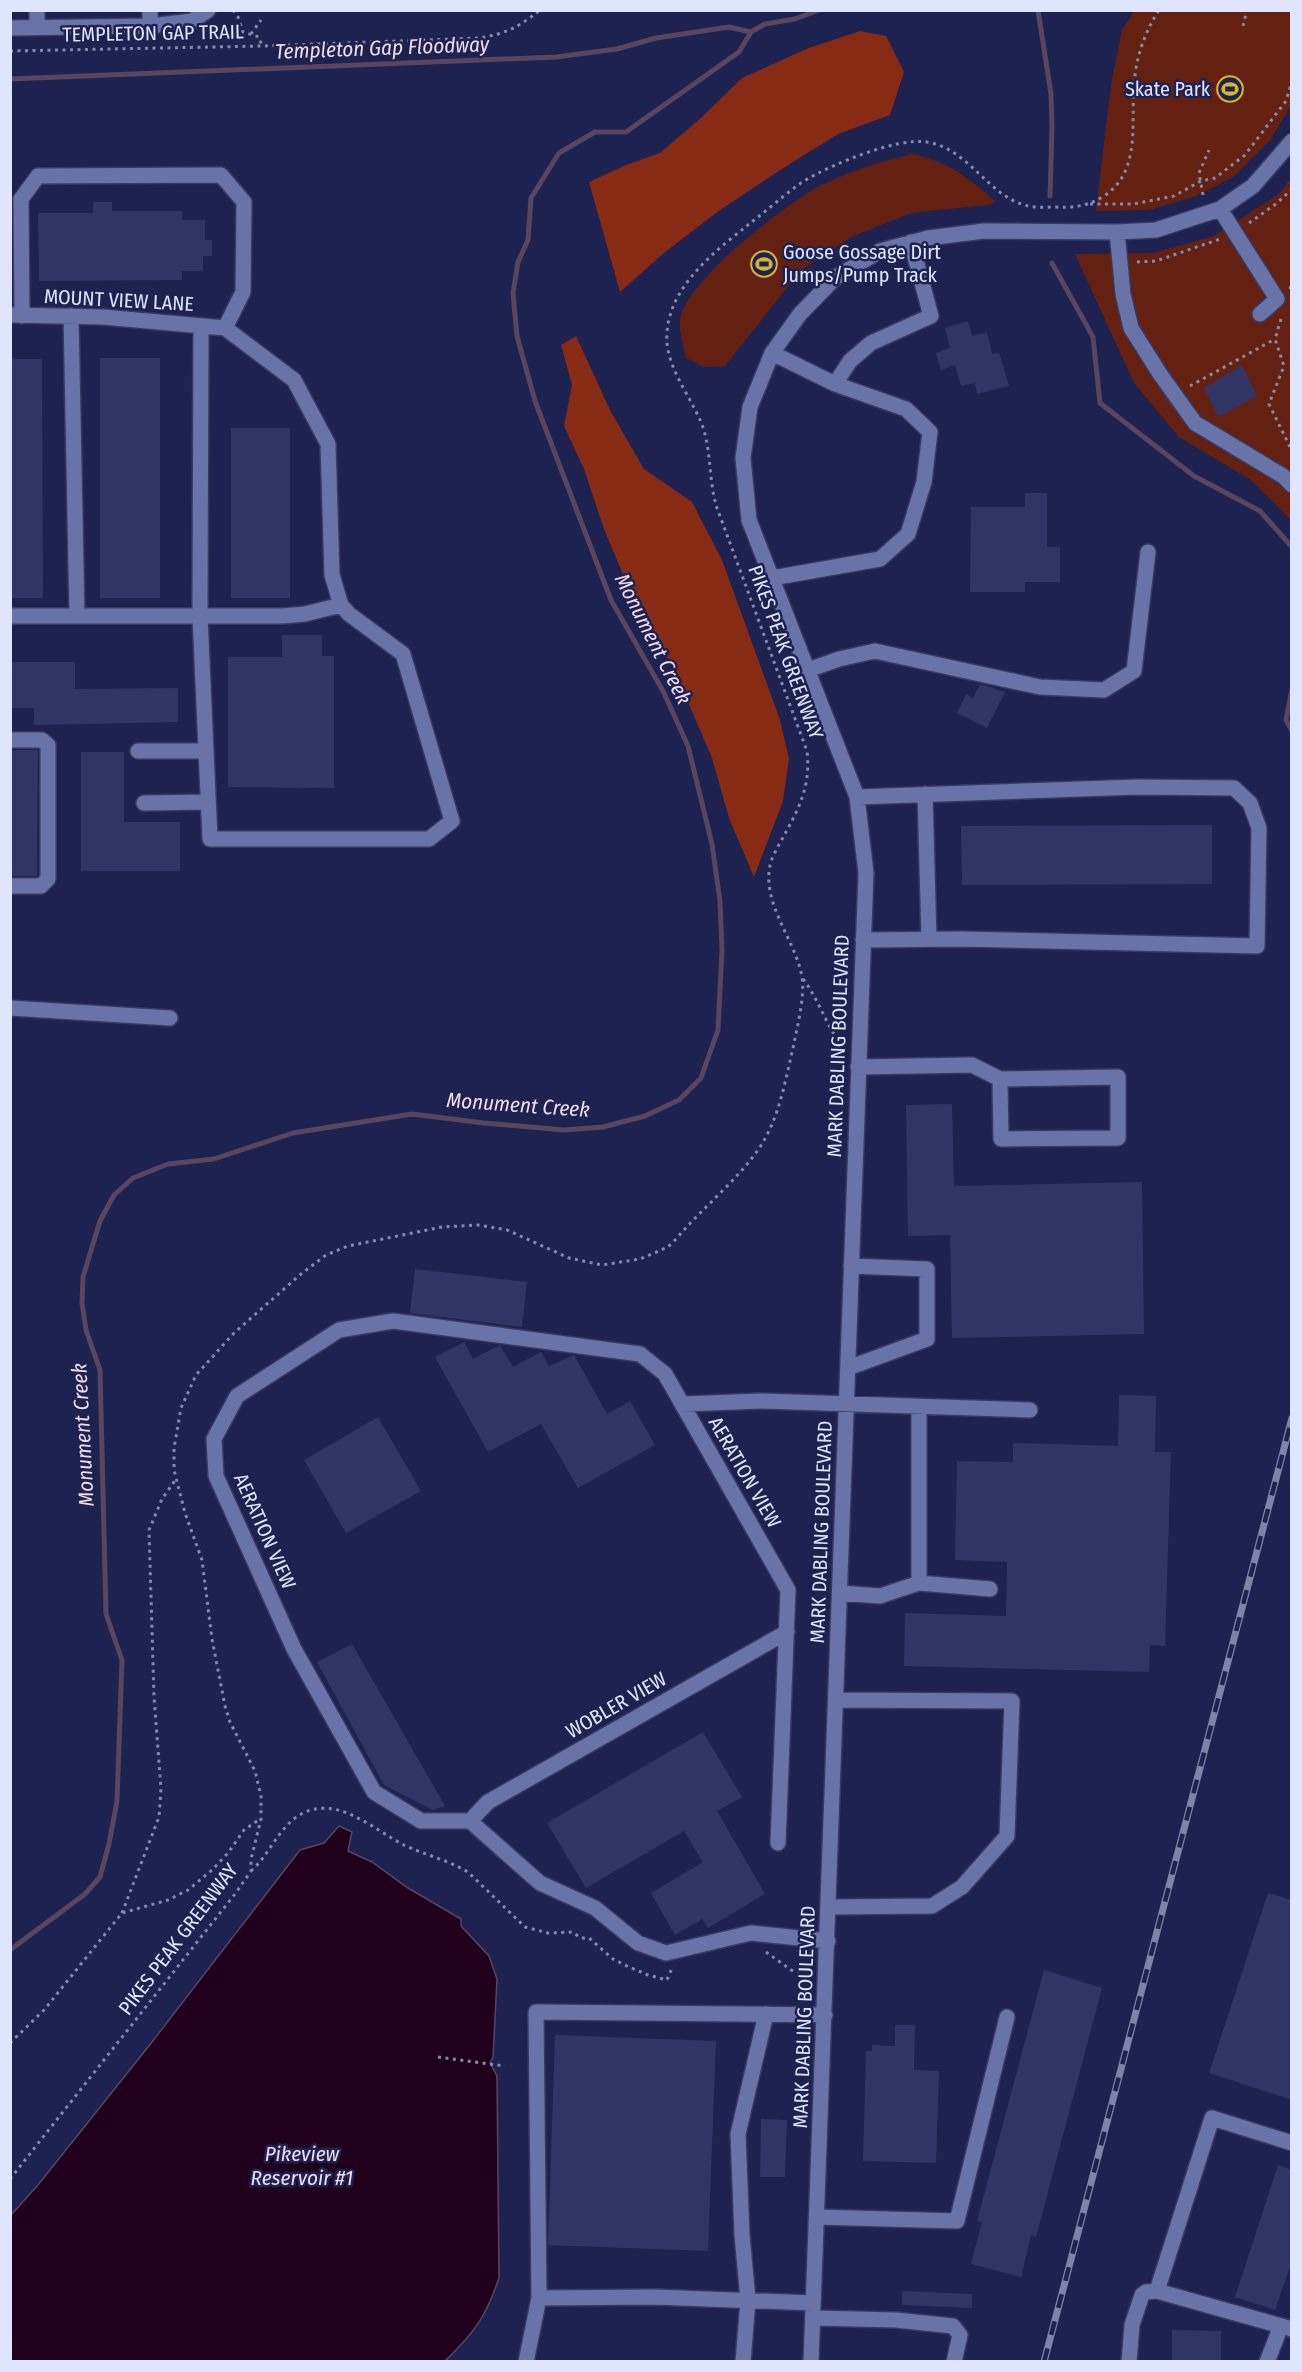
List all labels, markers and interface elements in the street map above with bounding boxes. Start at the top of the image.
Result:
street label: TEMPLETON GAP TRAIL [62,19,244,47]
water label: Templeton Gap Floodway [274,31,490,65]
sports icon: Skate Park [1215,74,1245,104]
place label: Skate Park [1125,77,1211,101]
place label: Goose Gossage Dirt Jumps/Pump Track [783,240,941,287]
sports icon: Goose Gossage Dirt Jumps/Pump Track [749,249,779,279]
street label: MOUNT VIEW LANE [44,284,194,316]
street label: PIKES PEAK GREENWAY [743,562,829,742]
water label: Monument Creek [609,569,697,709]
street label: MARK DABLING BOULEVARD [822,934,854,1158]
water label: Monument Creek [446,1087,590,1123]
water label: Monument Creek [66,1363,100,1507]
street label: AERATION VIEW [704,1412,786,1532]
street label: MARK DABLING BOULEVARD [805,1420,837,1644]
street label: AERATION VIEW [229,1469,301,1593]
street label: WOBLER VIEW [561,1667,671,1743]
street label: PIKES PEAK GREENWAY [113,1858,243,2019]
street label: MARK DABLING BOULEVARD [788,1905,820,2129]
water label: Pikeview Reservoir #1 [251,2141,353,2191]

